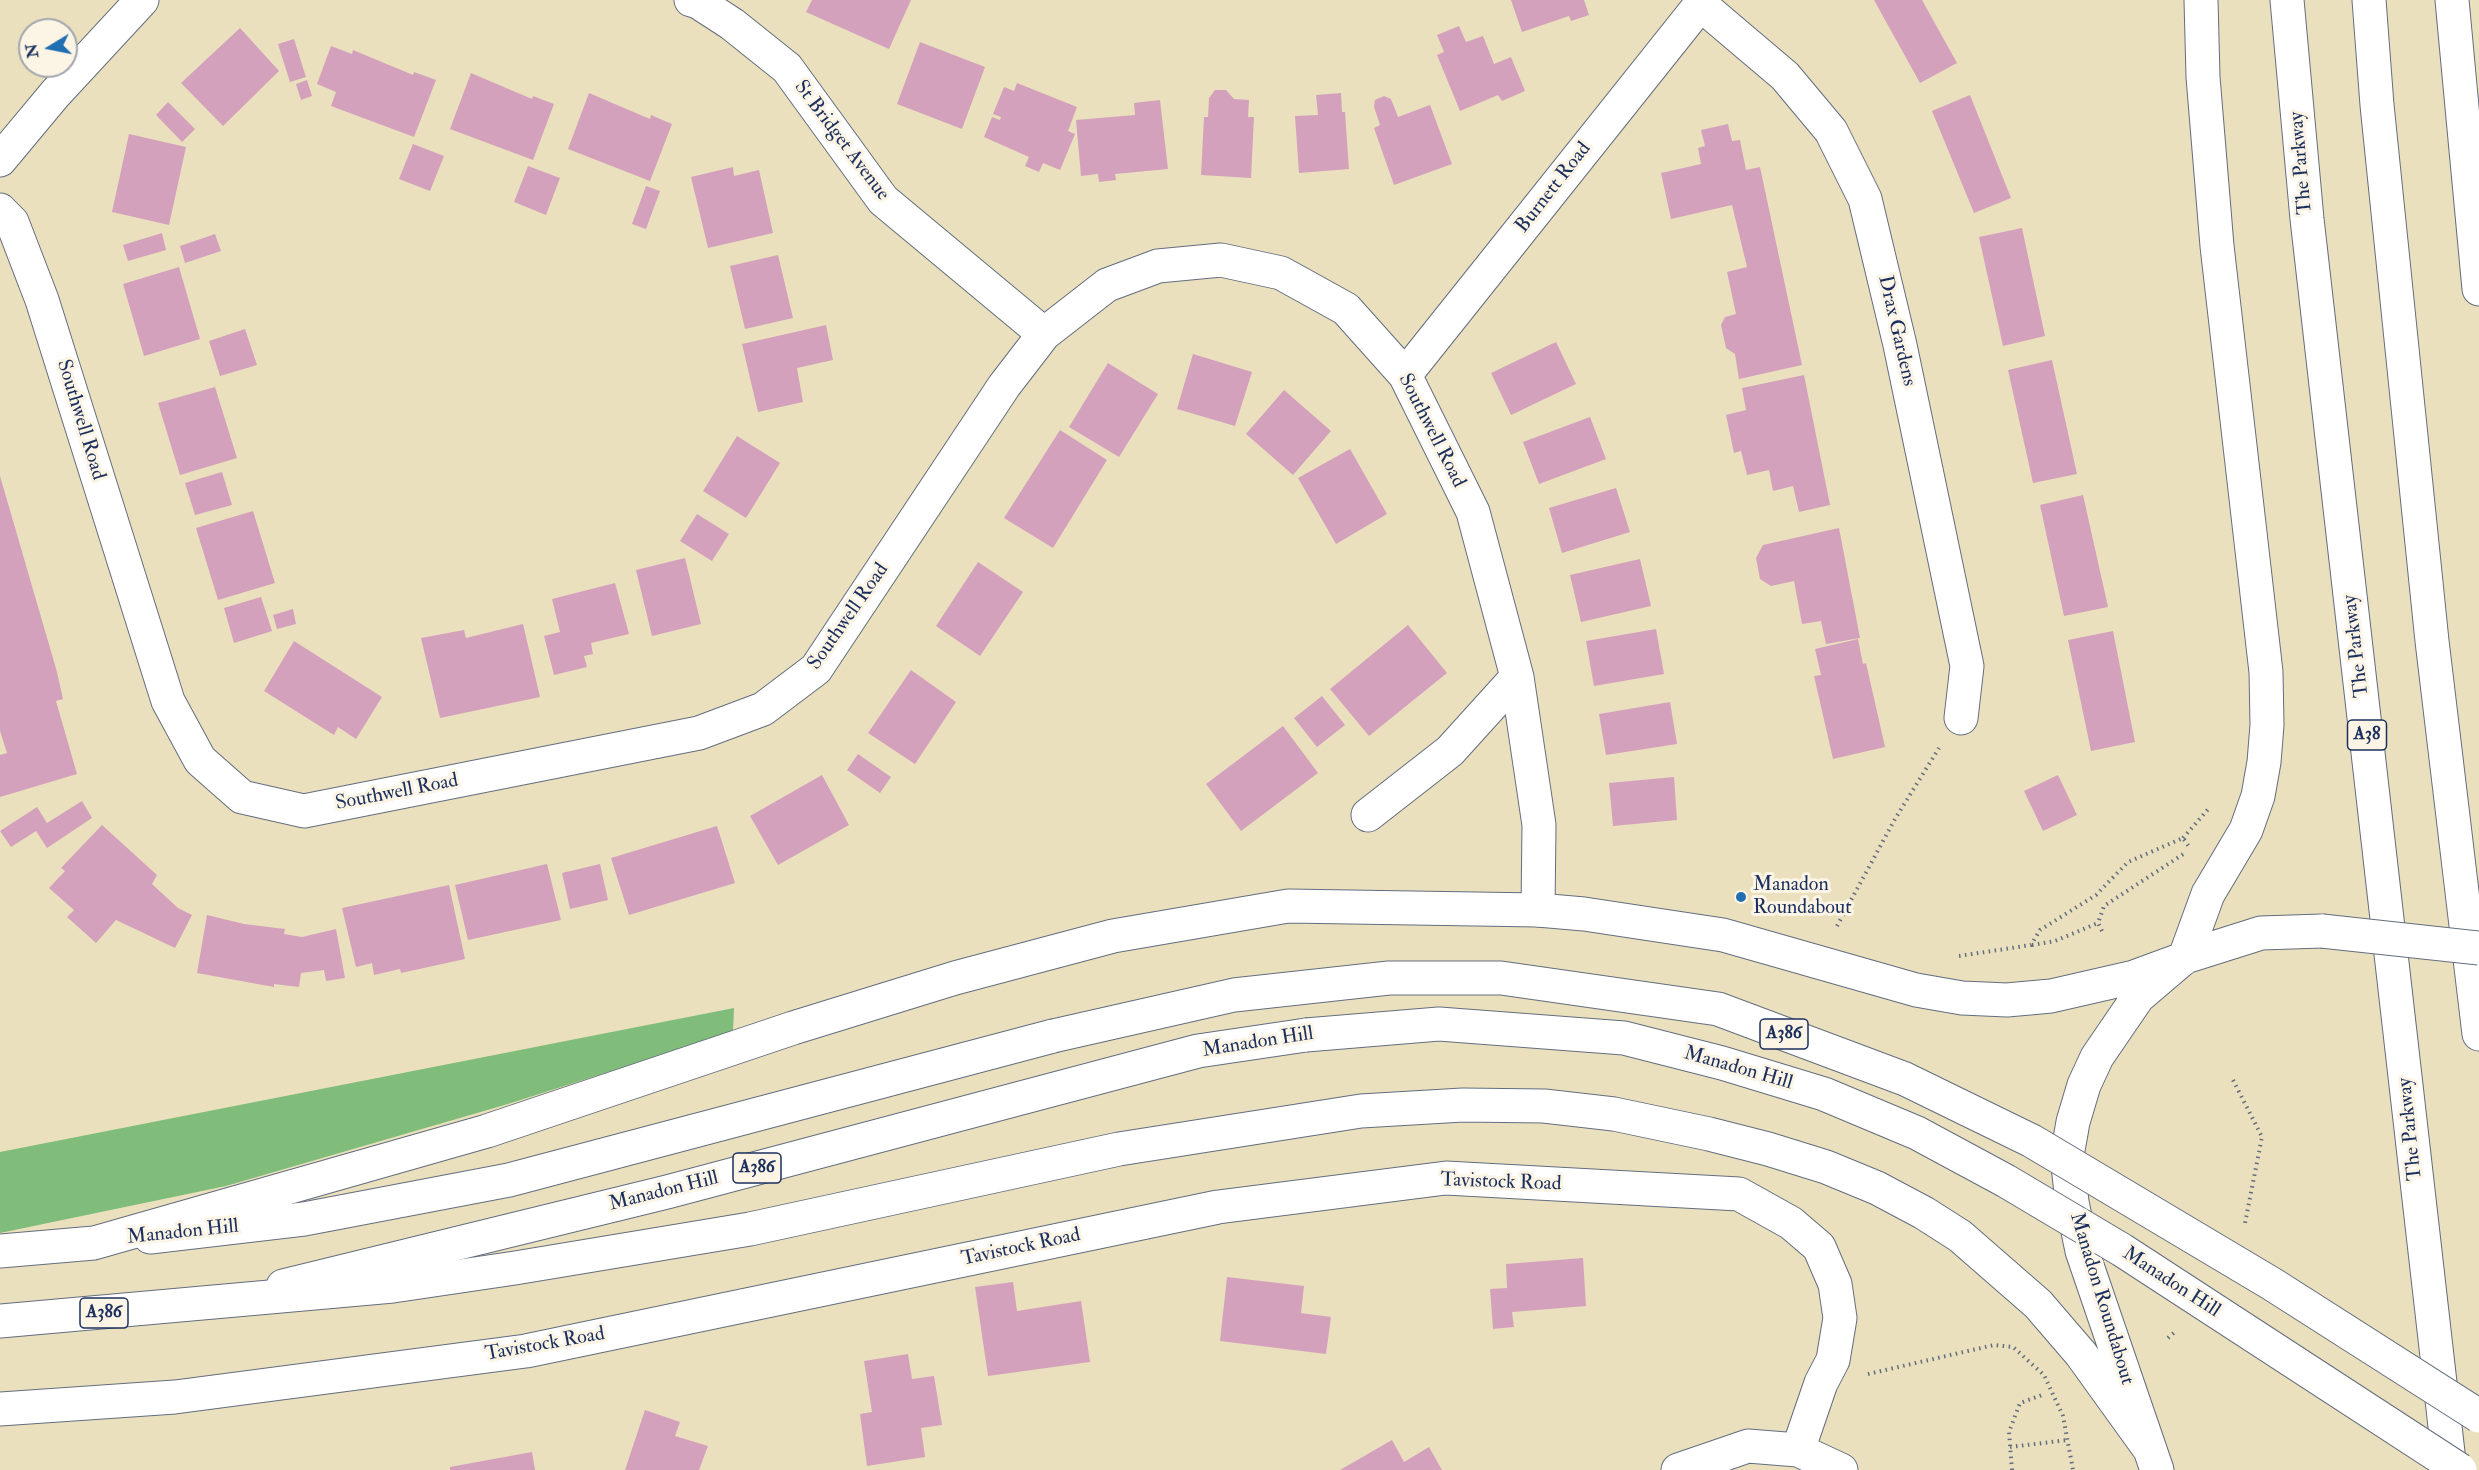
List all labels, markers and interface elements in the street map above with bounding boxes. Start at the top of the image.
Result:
north arrow [18,18,78,78]
text: N [21,42,43,60]
street label: St Bridget Avenue [788,76,894,206]
street label: The Parkway [2286,111,2318,215]
street label: Burnett Road [1511,138,1597,238]
street label: Drax Gardens [1872,273,1920,389]
street label: Southwell Road [50,357,110,483]
street label: Southwell Road [1392,370,1470,492]
street label: Southwell Road [803,559,895,675]
street label: The Parkway [2339,593,2375,699]
road number: A38 [2348,720,2386,750]
street label: Southwell Road [334,769,460,817]
place label: Manadon Roundabout [1753,874,1852,921]
marker: Manadon Roundabout [1734,890,1748,904]
road number: A386 [1760,1019,1808,1049]
street label: Manadon Hill [1201,1022,1315,1064]
street label: Manadon Hill [1681,1042,1795,1096]
street label: The Parkway [2394,1076,2428,1182]
road number: A386 [733,1153,781,1183]
street label: Manadon Hill [607,1167,721,1217]
street label: Tavistock Road [1440,1169,1562,1197]
street label: Manadon Roundabout [2063,1210,2139,1388]
street label: Manadon Hill [126,1215,240,1251]
street label: Tavistock Road [959,1224,1083,1272]
street label: Manadon Hill [2118,1242,2224,1324]
road number: A386 [80,1298,128,1328]
street label: Tavistock Road [483,1323,607,1367]

